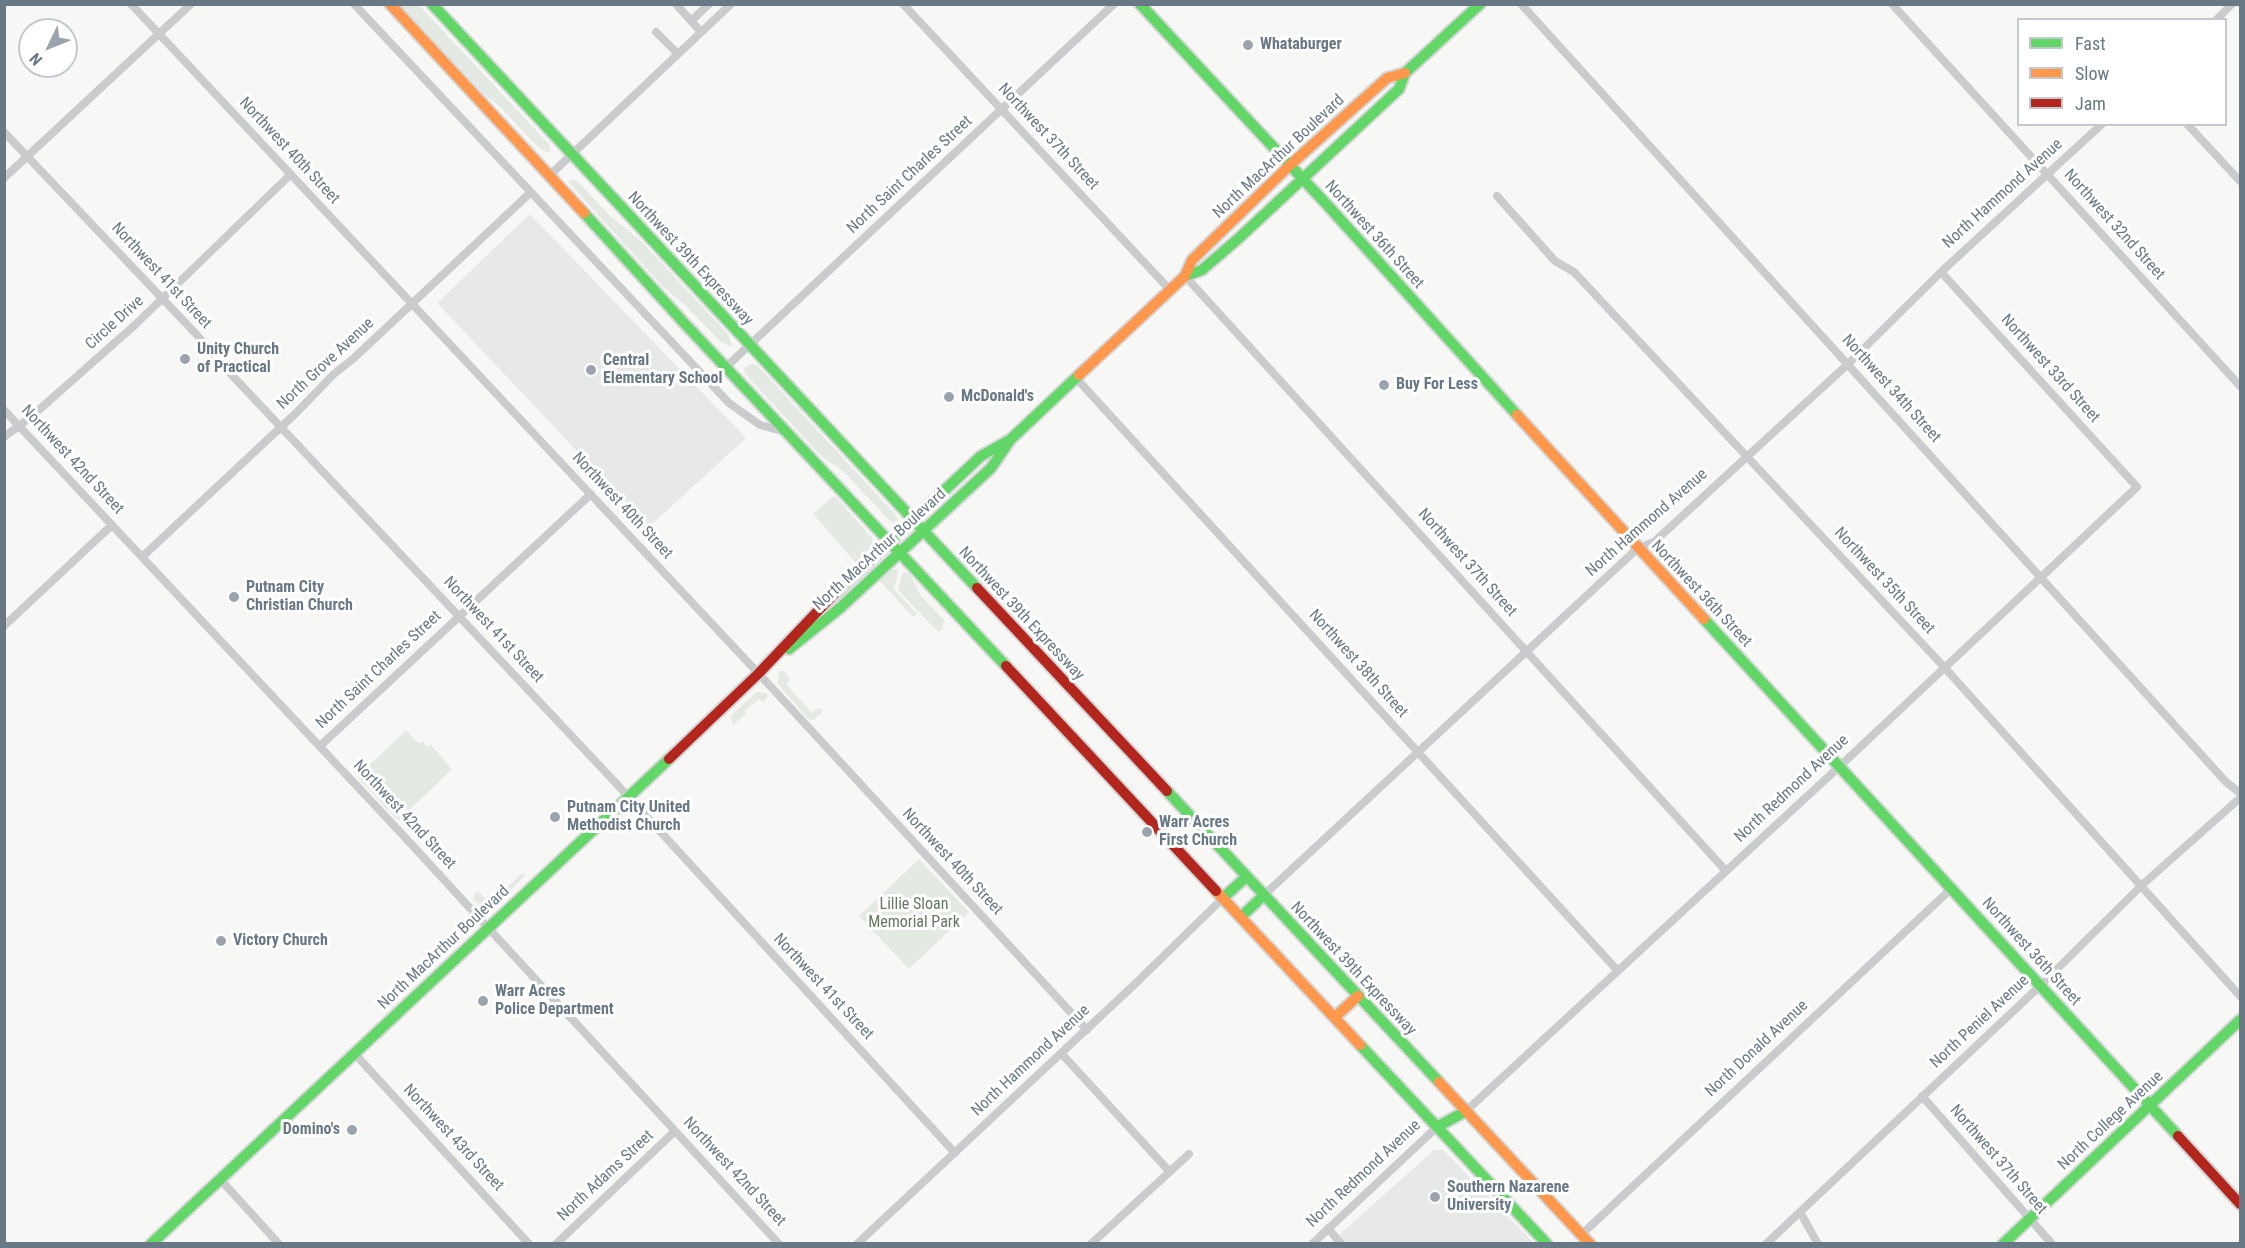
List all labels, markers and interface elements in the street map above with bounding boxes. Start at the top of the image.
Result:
north arrow [18,18,78,78]
legend [2017,18,2227,126]
text: Fast [2075,33,2106,54]
place label: Whataburger [1260,35,1342,55]
marker: Whataburger [1241,38,1255,52]
text: N [26,49,46,69]
text: Slow [2075,63,2109,84]
street label: Northwest 37th Street [994,80,1102,194]
street label: North MacArthur Boulevard [1209,91,1349,223]
text: Jam [2075,93,2106,114]
street label: Northwest 40th Street [235,94,343,208]
street label: North Saint Charles Street [843,112,977,238]
street label: North Hammond Avenue [1939,135,2067,253]
street label: Northwest 32nd Street [2059,166,2169,284]
street label: Northwest 36th Street [1320,177,1428,293]
street label: Northwest 39th Expressway [623,188,757,330]
street label: Northwest 41st Street [107,219,215,333]
street label: Circle Drive [82,292,148,354]
street label: Northwest 33rd Street [1996,311,2104,427]
street label: North Grove Avenue [274,314,378,414]
street label: Northwest 34th Street [1837,331,1945,447]
place label: Unity Church of Practical [197,340,279,378]
place label: Central Elementary School [603,351,722,389]
marker: Unity Church of Practical [178,352,192,366]
marker: Central Elementary School [584,363,598,377]
place label: Buy For Less [1396,375,1478,395]
marker: Buy For Less [1377,378,1391,392]
place label: McDonald's [961,387,1034,407]
marker: McDonald's [942,390,956,404]
street label: Northwest 42nd Street [17,402,127,518]
street label: Northwest 40th Street [568,449,676,563]
street label: North Hammond Avenue [1582,465,1712,581]
street label: North MacArthur Boulevard [810,485,950,615]
street label: Northwest 37th Street [1413,505,1521,621]
street label: Northwest 35th Street [1830,524,1938,638]
street label: Northwest 36th Street [1647,537,1755,651]
street label: Northwest 39th Expressway [954,543,1088,685]
street label: Northwest 41st Street [439,573,547,687]
place label: Putnam City Christian Church [246,578,353,616]
marker: Putnam City Christian Church [227,590,241,604]
street label: Northwest 38th Street [1304,606,1412,722]
street label: North Saint Charles Street [312,607,446,733]
street label: North Redmond Avenue [1731,731,1853,847]
street label: Northwest 42nd Street [349,757,459,873]
place label: Putnam City United Methodist Church [567,798,690,836]
street label: Northwest 40th Street [898,805,1006,919]
marker: Putnam City United Methodist Church [548,810,562,824]
place label: Warr Acres First Church [1159,813,1237,851]
marker: Warr Acres First Church [1140,825,1154,839]
street label: North MacArthur Boulevard [374,882,514,1014]
street label: Northwest 36th Street [1977,894,2085,1010]
park label: Lillie Sloan Memorial Park [868,895,960,933]
street label: Northwest 39th Expressway [1286,898,1420,1040]
street label: Northwest 41st Street [769,930,877,1044]
place label: Victory Church [233,931,328,951]
marker: Victory Church [214,934,228,948]
street label: North Peniel Avenue [1927,971,2033,1073]
place label: Warr Acres Police Department [495,982,614,1020]
marker: Warr Acres Police Department [476,994,490,1008]
street label: North Donald Avenue [1702,997,1812,1101]
street label: North Hammond Avenue [968,1001,1094,1121]
street label: North College Avenue [2055,1067,2167,1175]
street label: Northwest 43rd Street [399,1081,507,1195]
street label: Northwest 37th Street [1945,1101,2051,1219]
street label: Northwest 42nd Street [679,1114,789,1230]
street label: North Redmond Avenue [1303,1116,1425,1232]
place label: Domino's [283,1120,340,1140]
marker: Domino's [345,1123,359,1137]
street label: North Adams Street [554,1126,658,1226]
place label: Southern Nazarene University [1447,1178,1569,1216]
marker: Southern Nazarene University [1428,1190,1442,1204]

